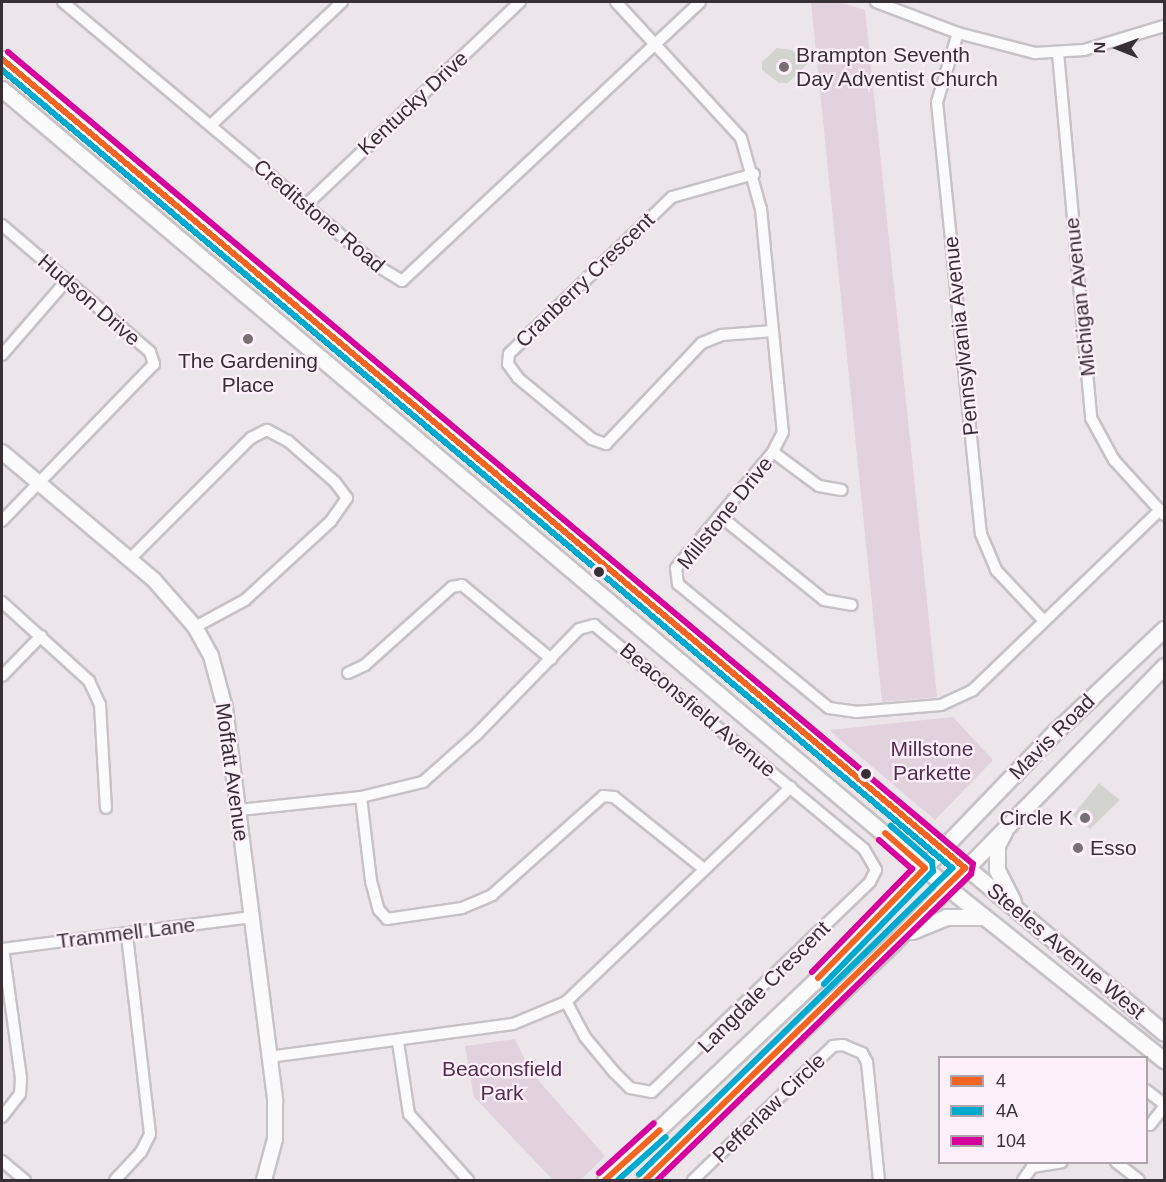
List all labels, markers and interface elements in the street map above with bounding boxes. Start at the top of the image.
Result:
north arrow [1088,18,1148,78]
place label: Brampton Seventh Day Adventist Church [796,42,999,92]
text: N [1091,42,1108,54]
street label: Kentucky Drive [353,46,473,160]
marker: Brampton Seventh Day Adventist Church [777,60,791,74]
street label: Creditstone Road [248,154,390,278]
street label: Cranberry Crescent [510,207,660,353]
street label: Michigan Avenue [1059,216,1101,378]
street label: Pennsylvania Avenue [938,234,984,438]
street label: Hudson Drive [33,249,145,351]
marker: The Gardening Place [241,332,255,346]
place label: The Gardening Place [178,348,318,398]
street label: Millstone Drive [672,452,778,574]
unlabelled marker [593,566,605,578]
street label: Beaconsfield Avenue [614,637,782,783]
street label: Mavis Road [1004,689,1100,785]
street label: Moffatt Avenue [210,701,254,843]
park label: Millstone Parkette [891,736,973,786]
unlabelled marker [860,768,872,780]
place label: Circle K [999,805,1073,831]
marker: Circle K [1078,811,1092,825]
place label: Esso [1090,835,1137,861]
marker: Esso [1071,841,1085,855]
street label: Steeles Avenue West [981,877,1151,1025]
street label: Trammell Lane [55,912,197,954]
street label: Langdale Crescent [693,916,835,1058]
street label: Pefferlaw Circle [707,1048,831,1168]
park label: Beaconsfield Park [442,1056,562,1106]
legend [938,1056,1148,1164]
text: 4 [996,1071,1006,1091]
text: 4A [996,1101,1018,1121]
text: 104 [996,1131,1026,1151]

